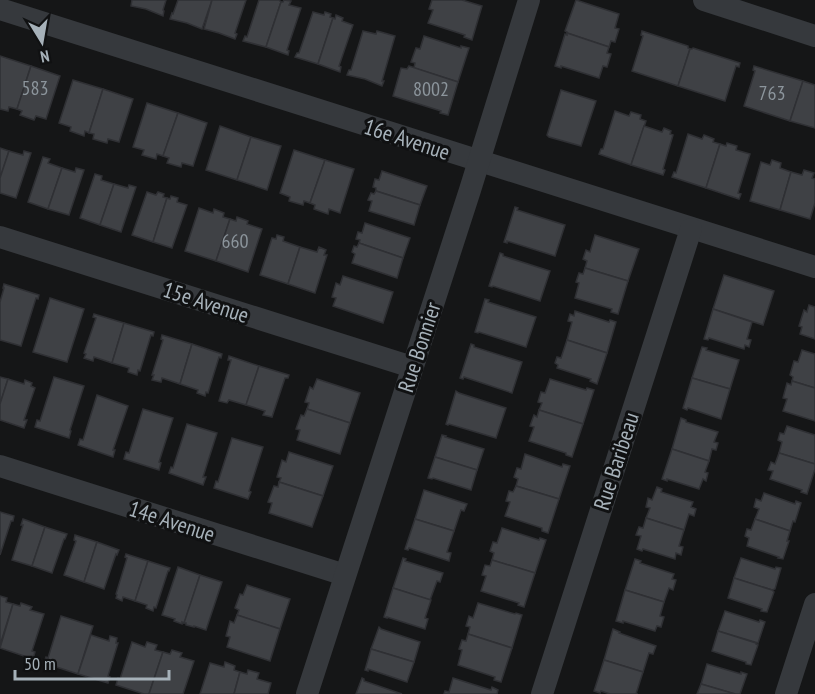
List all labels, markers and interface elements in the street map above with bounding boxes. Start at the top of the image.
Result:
north arrow [12,12,72,72]
text: N [39,46,51,67]
house number: 583 [22,75,49,101]
house number: 8002 [413,76,449,102]
house number: 763 [759,80,786,106]
street label: 16e Avenue [361,112,453,166]
house number: 660 [222,228,249,254]
street label: 15e Avenue [160,275,252,329]
street label: Rue Bonnier [391,298,447,396]
street label: Rue Baribeau [587,409,645,513]
street label: 14e Avenue [126,494,218,548]
scale bar [15,643,170,681]
text: 50 m [24,652,56,675]

